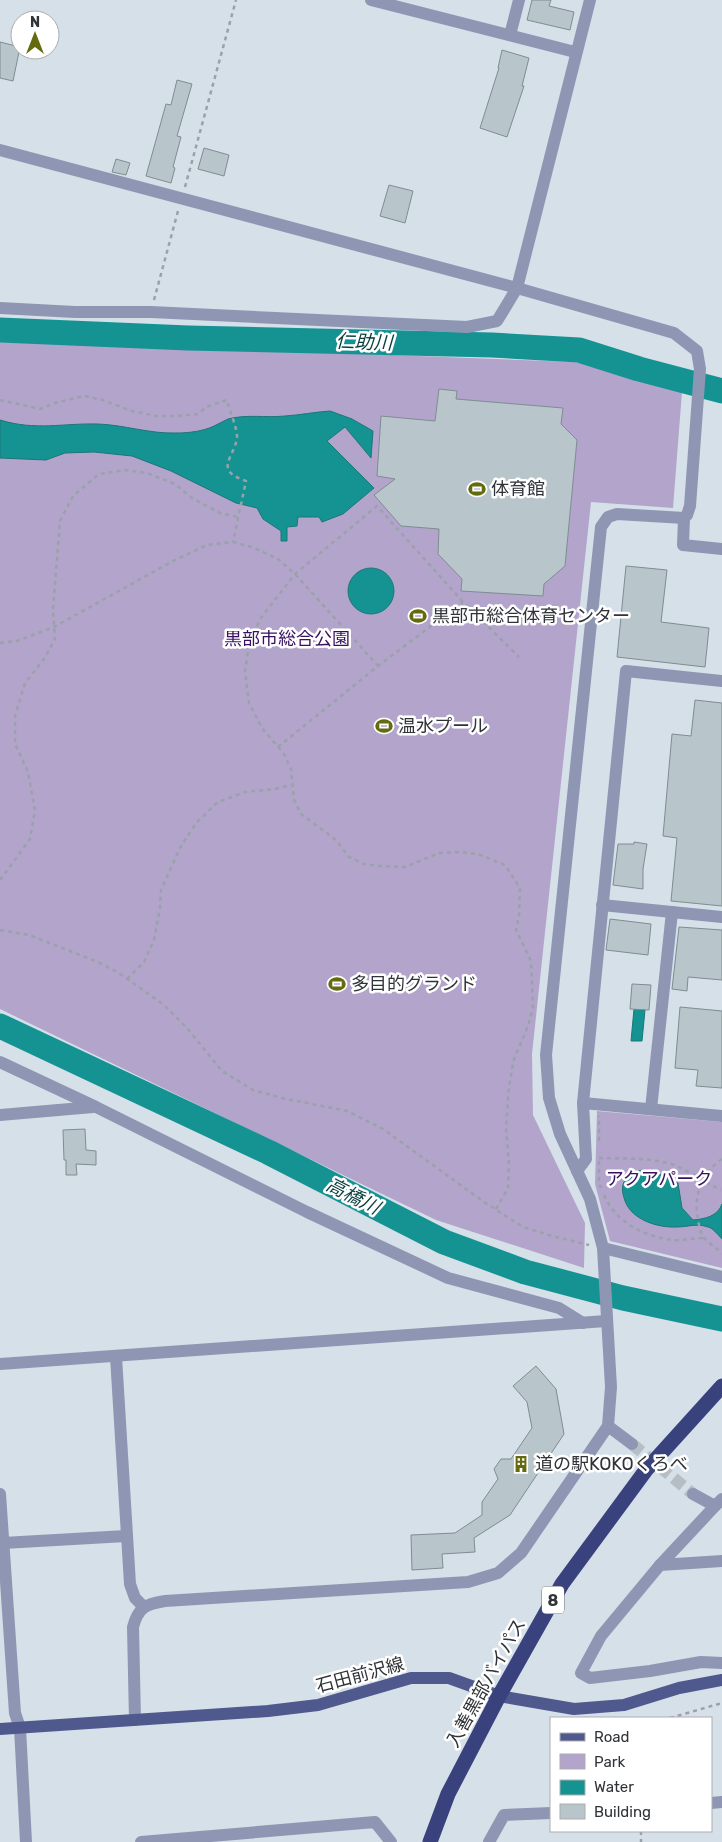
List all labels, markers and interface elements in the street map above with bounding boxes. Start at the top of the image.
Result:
north arrow [10,10,60,60]
text: N [30,14,40,31]
water label: 仁助川 [335,330,395,355]
place label: 体育館 [491,478,545,500]
sports icon: 体育館 [467,479,487,499]
place label: 黒部市総合体育センター [432,605,630,627]
sports icon: 黒部市総合体育センター [408,606,428,626]
park label: 黒部市総合公園 [224,628,350,650]
place label: 温水プール [398,715,488,737]
sports icon: 温水プール [374,716,394,736]
place label: 多目的グランド [351,973,477,995]
sports icon: 多目的グランド [327,974,347,994]
park label: アクアパーク [606,1168,712,1190]
water label: 高橋川 [322,1173,385,1220]
place label: 道の駅KOKOくろべ [535,1453,688,1475]
building icon: 道の駅KOKOくろべ [511,1454,531,1474]
road number: 8 [542,1586,564,1614]
street label: 入善黒部バイパス [442,1615,530,1751]
street label: 石田前沢線 [314,1653,406,1697]
legend [550,1717,712,1832]
text: Road [594,1728,630,1746]
text: Park [594,1753,625,1771]
text: Water [594,1778,634,1796]
text: Building [594,1803,651,1821]

